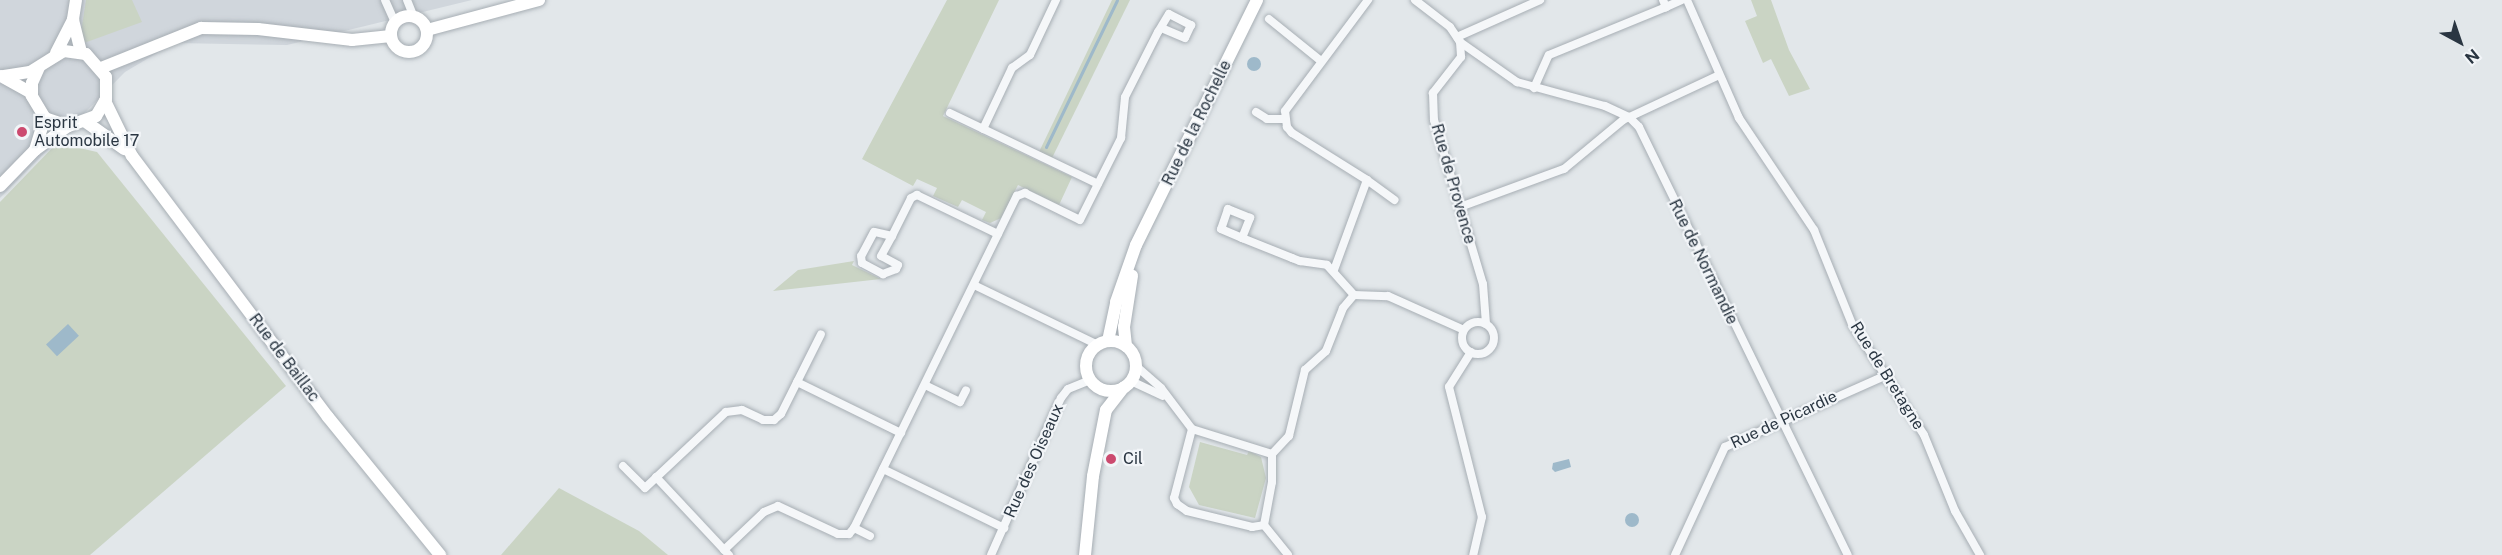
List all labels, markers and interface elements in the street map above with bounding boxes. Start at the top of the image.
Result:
north arrow [2430,12,2490,72]
text: N [2461,45,2483,67]
street label: Rue de la Rochelle [1158,57,1236,189]
place label: Esprit Automobile 17 [34,113,140,151]
street label: Rue de Provence [1427,121,1479,247]
marker: Esprit Automobile 17 [15,125,29,139]
street label: Rue de Normandie [1664,196,1742,328]
street label: Rue de Baillac [244,310,324,406]
street label: Rue de Bretagne [1846,318,1928,434]
street label: Rue de Picardie [1727,387,1841,453]
street label: Rue des Oiseaux [1000,401,1068,521]
place label: Cil [1123,449,1143,469]
marker: Cil [1104,452,1118,466]

